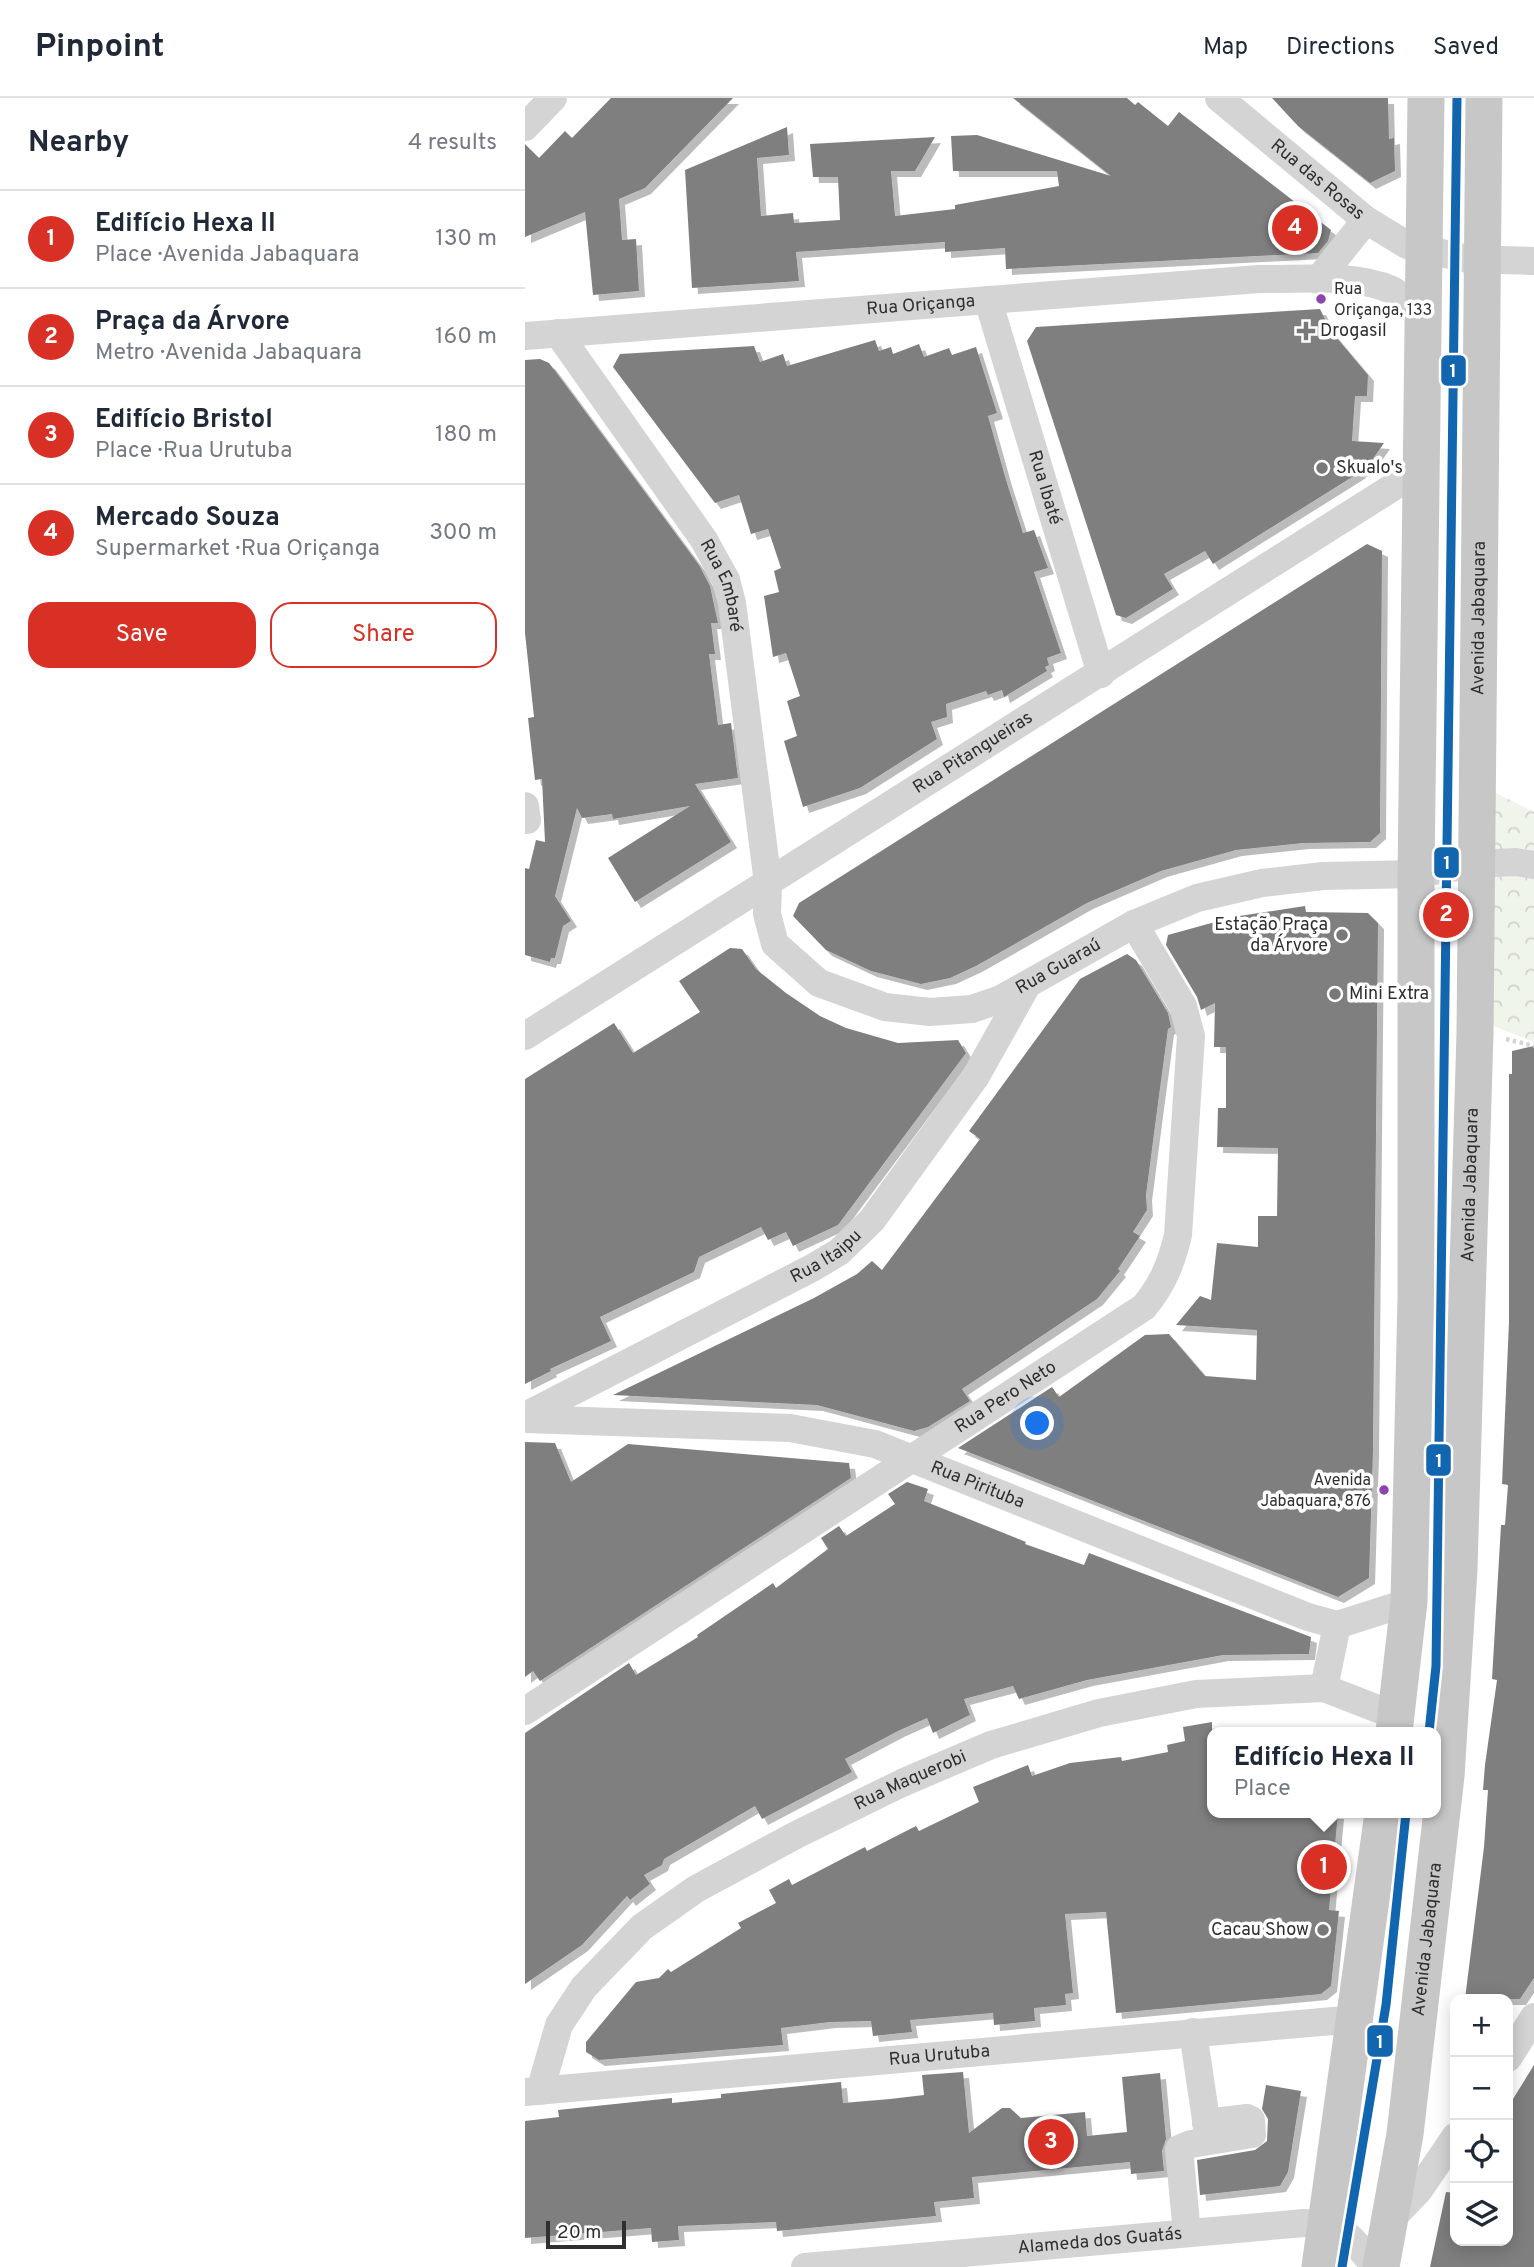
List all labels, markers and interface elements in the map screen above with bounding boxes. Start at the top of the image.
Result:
text: Pinpoint [35,27,164,69]
text: Map [1203,33,1248,63]
text: Directions [1286,33,1395,63]
text: Saved [1433,33,1499,63]
text: Nearby [28,125,129,162]
text: 4 results [408,129,497,158]
street label: Rua das Rosas [1266,134,1369,225]
pin: 4 [1272,202,1318,254]
text: Edifício Hexa II [95,208,276,241]
text: 1 [46,225,56,254]
text: 130 m [435,225,497,254]
text: Place · Avenida Jabaquara [95,241,359,270]
place label: Rua Oriçanga, 133 [1334,280,1432,321]
street label: Rua Oriçanga [866,290,976,321]
marker: Rua Oriçanga, 133 [1314,292,1328,306]
text: Praça da Árvore [95,306,290,339]
place label: Drogasil [1320,320,1387,343]
text: 2 [44,323,58,352]
text: 160 m [435,323,497,352]
marker: Drogasil [1298,323,1314,339]
text: Metro · Avenida Jabaquara [95,339,362,368]
line badge: 1 [1440,354,1467,387]
text: 1 [1449,360,1457,384]
text: Edifício Bristol [95,404,273,437]
text: 3 [44,421,58,450]
text: 180 m [435,421,497,450]
text: Place · Rua Urutuba [95,437,292,466]
street label: Rua Ibaté [1023,448,1067,528]
place label: Skualo's [1336,457,1403,480]
marker: Skualo's [1314,460,1330,476]
text: Mercado Souza [95,502,280,535]
text: 4 [44,519,58,548]
text: 300 m [429,519,497,548]
text: Supermarket · Rua Oriçanga [95,535,380,564]
street label: Rua Embaré [694,535,747,633]
street label: Avenida Jabaquara [1467,541,1491,696]
button: Save [28,602,256,668]
button: Share [270,602,497,668]
street label: Rua Pitangueiras [909,706,1037,799]
line badge: 1 [1433,846,1460,879]
text: 1 [1443,852,1451,876]
pin: 2 [1423,889,1469,941]
place label: Estação Praça da Árvore [1214,914,1328,958]
marker: Estação Praça da Árvore [1334,927,1350,943]
street label: Rua Guaraú [1012,933,1105,1000]
place label: Mini Extra [1349,983,1429,1006]
marker: Mini Extra [1327,986,1343,1002]
street label: Avenida Jabaquara [1457,1107,1484,1263]
street label: Rua Itaipu [786,1225,867,1289]
street label: Rua Pero Neto [951,1356,1061,1439]
your location [1020,1406,1054,1440]
line badge: 1 [1425,1443,1452,1477]
text: 1 [1435,1450,1443,1474]
street label: Rua Pirituba [927,1456,1028,1514]
place label: Avenida Jabaquara, 876 [1260,1471,1371,1512]
marker: Avenida Jabaquara, 876 [1377,1483,1391,1497]
popup [1207,1727,1441,1818]
text: Edifício Hexa II [1234,1742,1414,1775]
street label: Rua Maquerobi [850,1745,970,1816]
text: Place [1234,1775,1291,1804]
pin: 1 [1301,1841,1347,1893]
street label: Avenida Jabaquara [1407,1861,1448,2018]
place label: Cacau Show [1211,1919,1309,1942]
marker: Cacau Show [1315,1922,1331,1938]
map controls [1450,1994,1513,2246]
button: + [1450,1994,1513,2057]
line badge: 1 [1366,2024,1394,2058]
text: 1 [1376,2031,1384,2055]
street label: Rua Urutuba [888,2040,991,2071]
button: − [1450,2057,1513,2120]
pin: 3 [1028,2116,1074,2168]
button: locate [1450,2120,1513,2183]
button: layers [1450,2183,1513,2246]
scale bar [546,2218,627,2250]
text: 20 m [557,2221,601,2245]
street label: Alameda dos Guatás [1017,2222,1183,2260]

